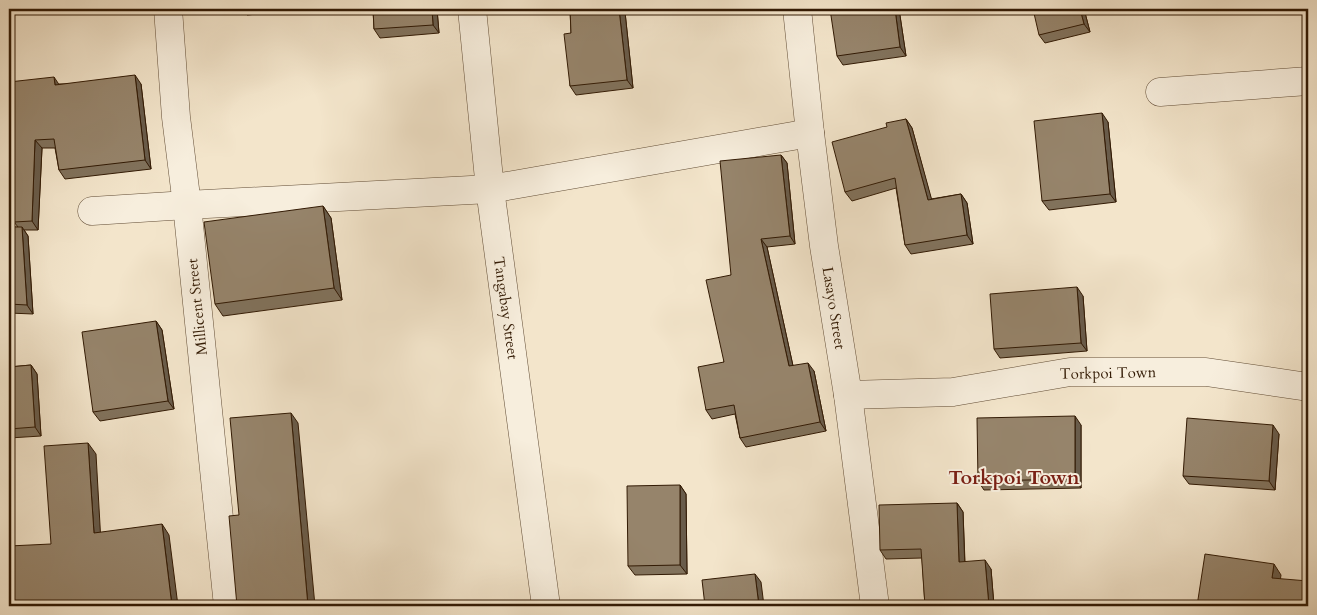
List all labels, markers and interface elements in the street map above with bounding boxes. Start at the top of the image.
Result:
street label: Tangabay Street [489,255,523,361]
street label: Millicent Street [182,257,212,356]
street label: Lasayo Street [818,265,850,351]
street label: Torkpoi Town [1060,362,1157,384]
district label: Torkpoi Town [948,464,1080,491]

